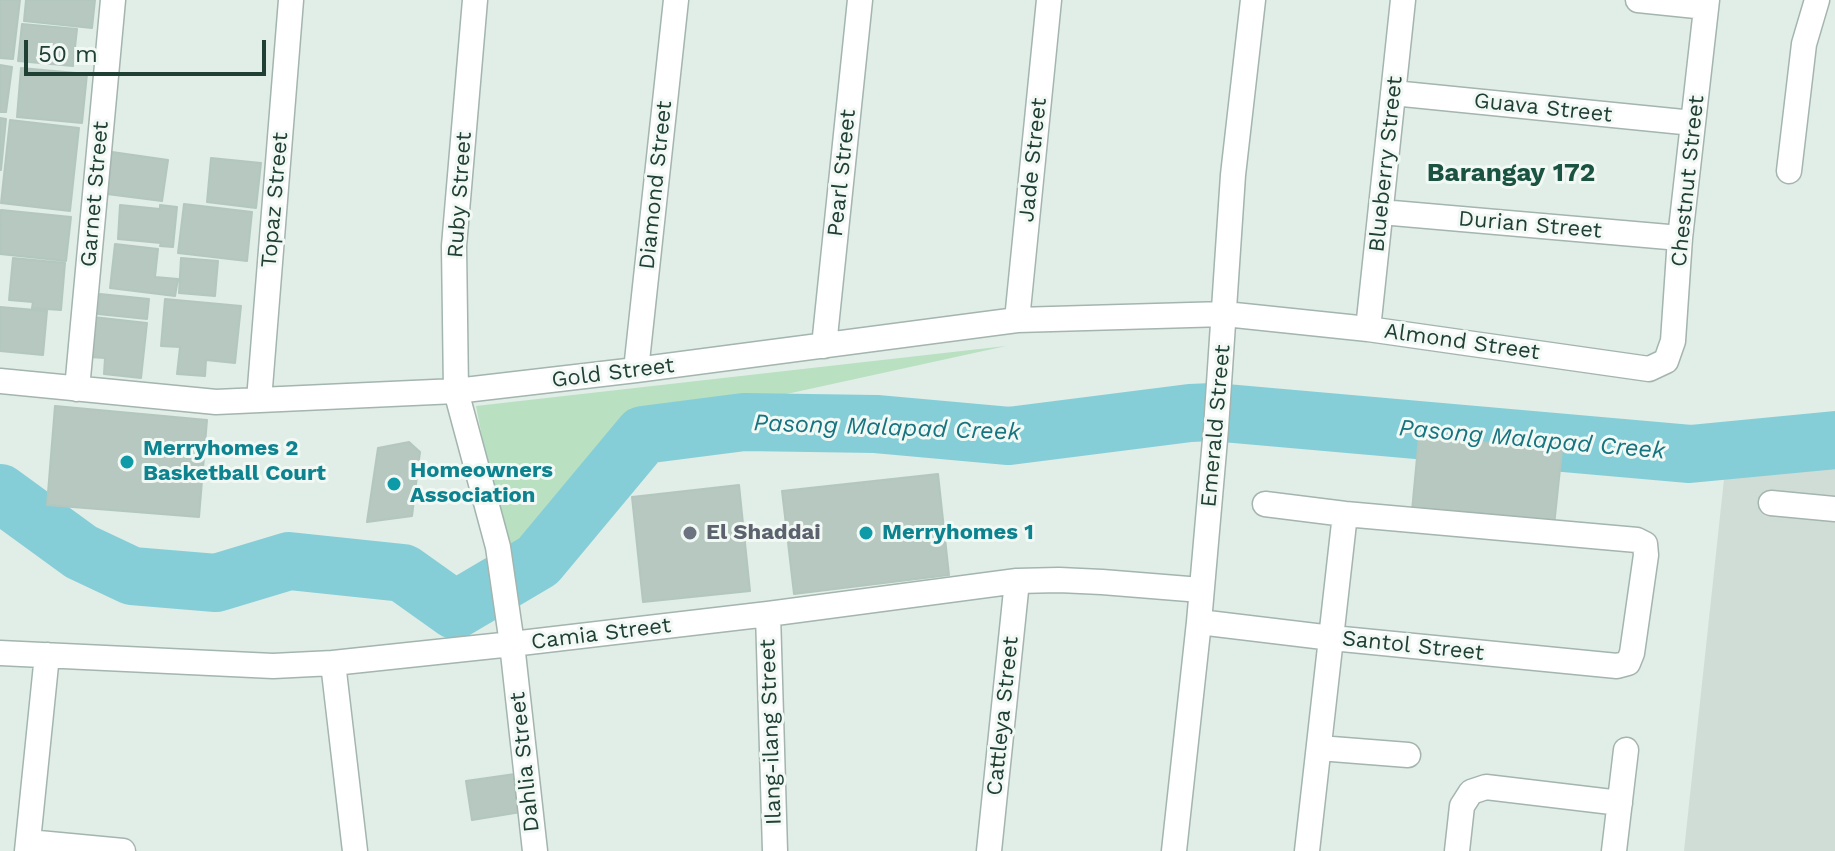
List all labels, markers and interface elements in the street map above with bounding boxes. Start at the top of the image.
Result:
scale bar [28,24,270,74]
text: 50 m [38,40,98,68]
street label: Blueberry Street [1364,75,1408,253]
street label: Guava Street [1473,88,1613,128]
street label: Chestnut Street [1666,94,1710,268]
street label: Jade Street [1013,97,1053,223]
street label: Diamond Street [634,99,678,271]
street label: Pearl Street [822,108,862,238]
street label: Garnet Street [75,120,115,268]
street label: Topaz Street [256,131,294,269]
street label: Ruby Street [442,131,478,259]
district label: Barangay 172 [1427,157,1595,189]
street label: Durian Street [1457,206,1603,244]
street label: Almond Street [1383,318,1541,366]
street label: Emerald Street [1196,344,1236,508]
street label: Gold Street [550,352,676,394]
water label: Pasong Malapad Creek [753,409,1021,447]
water label: Pasong Malapad Creek [1398,414,1666,466]
place label: Merryhomes 2 Basketball Court [143,436,326,488]
marker: Merryhomes 2 Basketball Court [118,453,136,471]
place label: Homeowners Association [410,458,553,510]
marker: Homeowners Association [385,475,403,493]
place label: El Shaddai [706,520,821,546]
place label: Merryhomes 1 [882,520,1034,546]
marker: El Shaddai [681,524,699,542]
marker: Merryhomes 1 [857,524,875,542]
street label: Camia Street [530,612,672,656]
street label: Santol Street [1341,625,1485,667]
street label: Cattleya Street [981,635,1025,797]
street label: Ilang-ilang Street [755,639,787,825]
street label: Dahlia Street [505,691,545,833]

